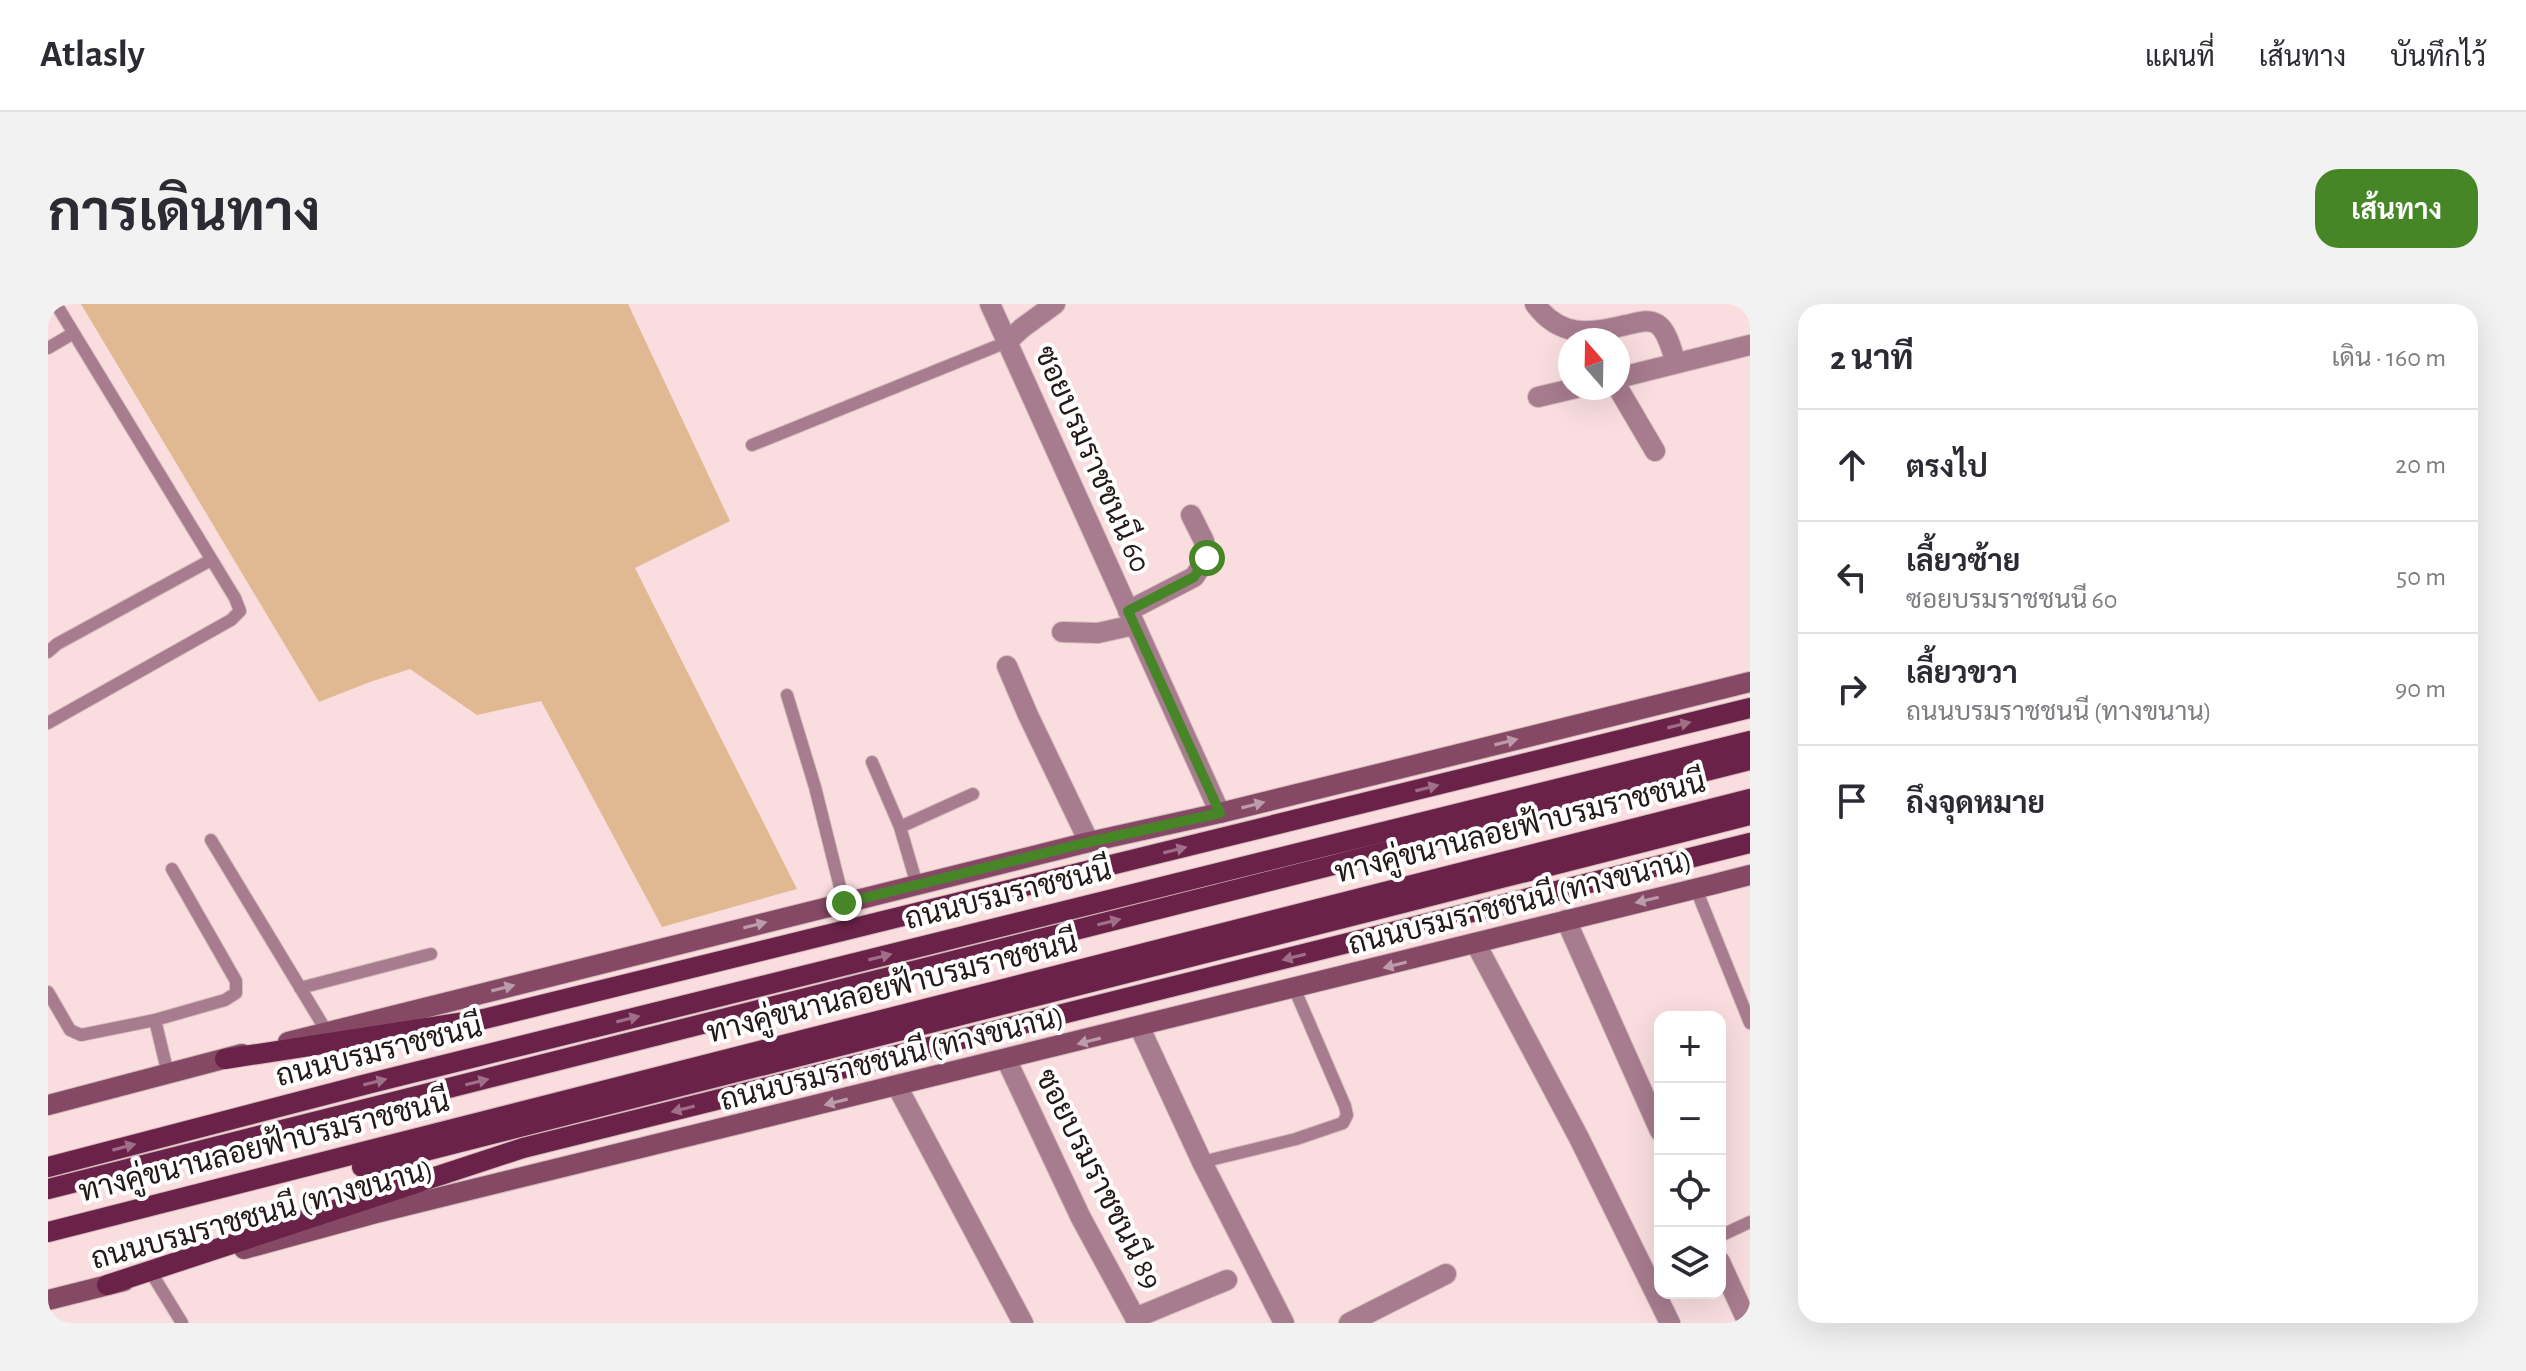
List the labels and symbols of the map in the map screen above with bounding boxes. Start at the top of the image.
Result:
north arrow [1558,328,1630,400]
street label: ซอยบรมราชชนนี 60 [1029,340,1160,577]
route start [1189,540,1225,576]
one-way arrow [1667,719,1692,731]
one-way arrow [1493,736,1518,748]
street label: ทางคู่ขนานลอยฟ้าบรมราชชนนี [1331,762,1710,892]
one-way arrow [1415,781,1440,793]
one-way arrow [1241,798,1266,810]
street label: ถนนบรมราชชนนี (ทางขนาน) [1344,841,1695,960]
one-way arrow [1162,844,1187,856]
street label: ถนนบรมราชชนนี [901,850,1115,935]
route end [826,885,862,921]
one-way arrow [1634,894,1659,907]
one-way arrow [1097,916,1122,928]
one-way arrow [743,918,768,931]
street label: ทางคู่ขนานลอยฟ้าบรมราชชนนี [703,922,1082,1052]
one-way arrow [868,950,893,963]
one-way arrow [1282,951,1307,964]
one-way arrow [1383,959,1408,971]
one-way arrow [491,981,516,993]
street label: ถนนบรมราชชนนี (ทางขนาน) [716,997,1067,1116]
street label: ถนนบรมราชชนนี [272,1007,486,1092]
one-way arrow [615,1013,640,1025]
one-way arrow [1076,1035,1101,1048]
street label: ซอยบรมราชชนนี 89 [1030,1062,1171,1294]
one-way arrow [363,1075,388,1087]
one-way arrow [464,1075,489,1087]
street label: ทางคู่ขนานลอยฟ้าบรมราชชนนี [75,1081,454,1211]
one-way arrow [823,1097,848,1109]
one-way arrow [671,1103,696,1116]
one-way arrow [111,1140,136,1152]
street label: ถนนบรมราชชนนี (ทางขนาน) [87,1150,437,1275]

